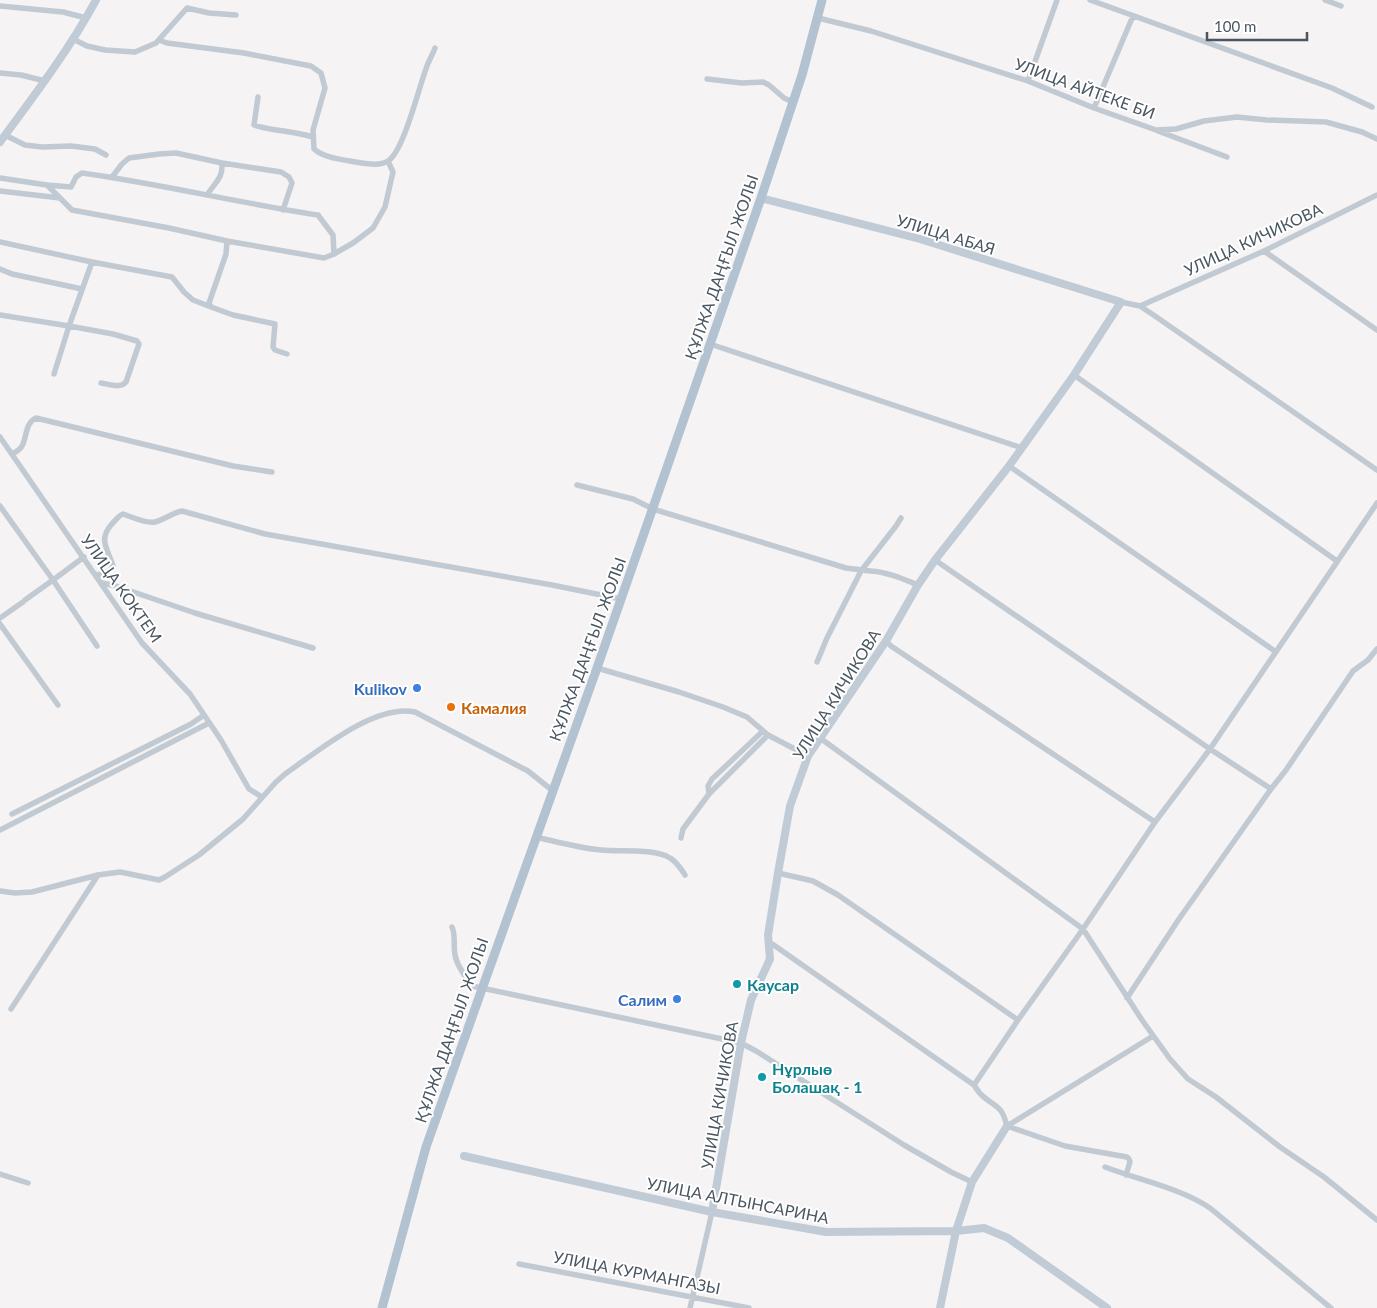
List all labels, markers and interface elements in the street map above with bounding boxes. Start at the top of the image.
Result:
scale bar [1207,10,1307,42]
text: 100 m [1214,17,1256,35]
street label: УЛИЦА АЙТЕКЕ БИ [1012,54,1158,122]
street label: ҚҰЛЖА ДАҢҒЫЛ ЖОЛЫ [680,172,762,362]
street label: УЛИЦА КИЧИКОВА [1181,199,1325,279]
street label: УЛИЦА АБАЯ [894,210,998,258]
street label: УЛИЦА КОКТЕМ [78,530,166,646]
street label: ҚҰЛЖА ДАҢҒЫЛ ЖОЛЫ [545,554,629,744]
street label: УЛИЦА КИЧИКОВА [788,625,884,763]
place label: Kulikov [354,679,408,698]
marker: Kulikov [411,682,423,694]
place label: Камалия [461,698,527,717]
marker: Камалия [445,701,457,713]
street label: ҚҰЛЖА ДАҢҒЫЛ ЖОЛЫ [410,935,492,1125]
place label: Каусар [747,975,799,994]
marker: Каусар [731,978,743,990]
place label: Салим [618,990,667,1009]
marker: Салим [671,993,683,1005]
street label: УЛИЦА КИЧИКОВА [697,1019,741,1171]
place label: Нұрлыө Болашақ - 1 [772,1059,863,1096]
marker: Нұрлыө Болашақ - 1 [756,1071,768,1083]
street label: УЛИЦА АЛТЫНСАРИНА [645,1173,831,1227]
street label: УЛИЦА КУРМАНГАЗЫ [552,1246,722,1298]

